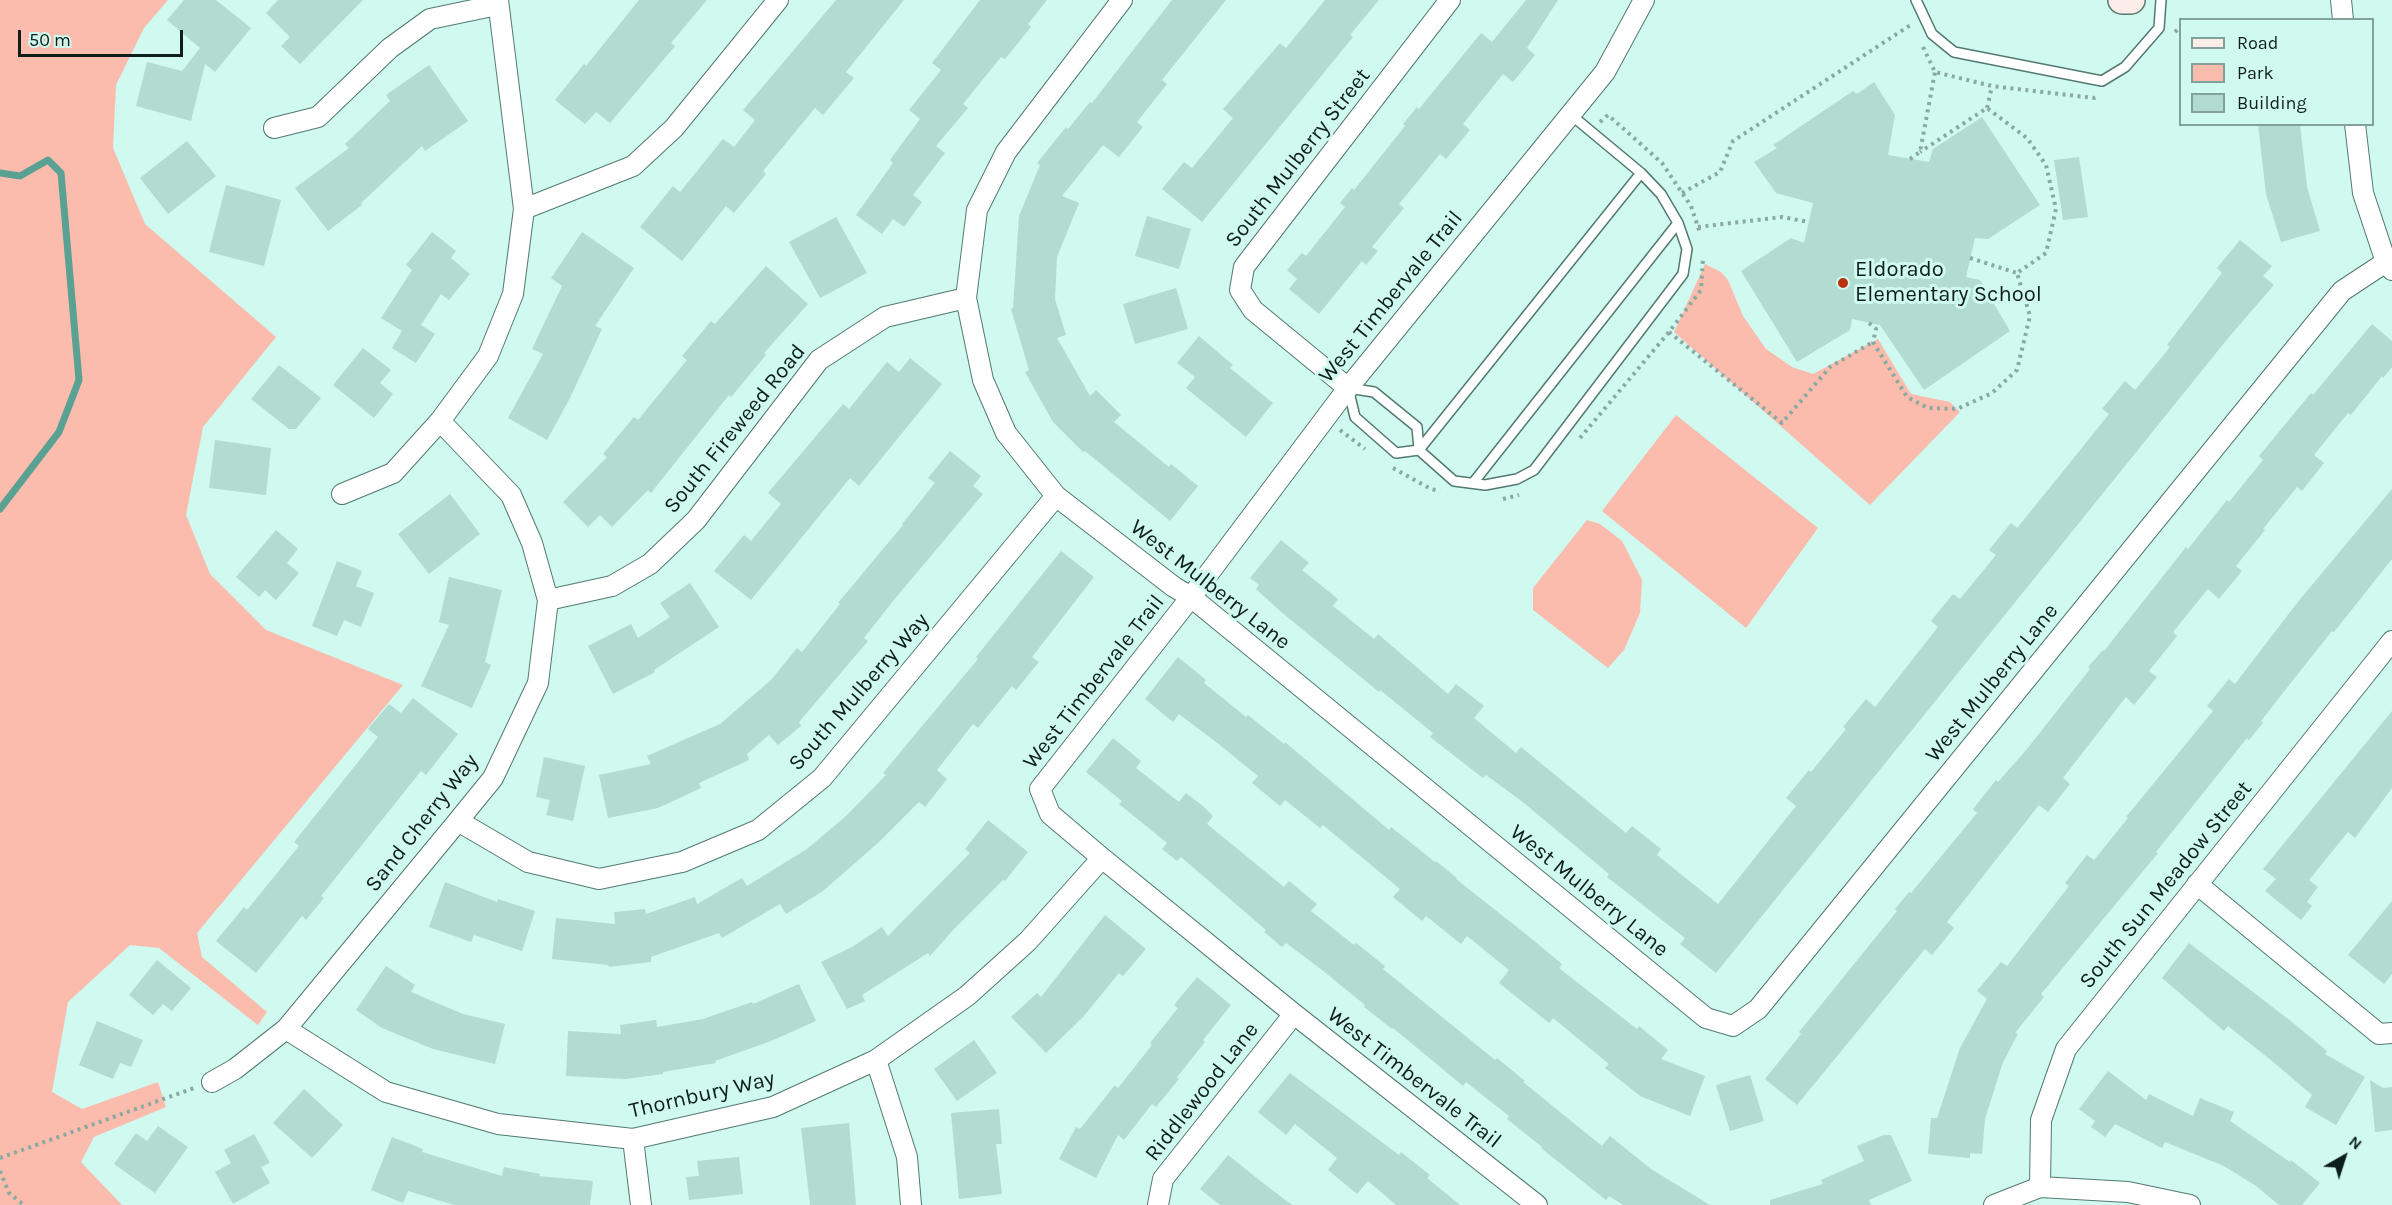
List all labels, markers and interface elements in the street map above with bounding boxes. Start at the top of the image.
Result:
scale bar [21,18,186,56]
legend [2179,18,2374,126]
text: 50 m [29,29,71,51]
text: Road [2237,32,2278,54]
text: Park [2237,62,2274,84]
street label: South Mulberry Street [1220,63,1376,253]
text: Building [2237,92,2307,114]
street label: West Timbervale Trail [1313,206,1469,388]
place label: Eldorado Elementary School [1855,257,2042,308]
marker: Eldorado Elementary School [1836,276,1850,290]
street label: South Fireweed Road [659,339,811,519]
street label: West Mulberry Lane [1125,514,1295,656]
street label: West Timbervale Trail [1018,590,1170,774]
street label: West Mulberry Lane [1920,598,2064,768]
street label: South Mulberry Way [783,608,935,776]
street label: Sand Cherry Way [360,749,484,897]
street label: South Sun Meadow Street [2074,776,2258,994]
street label: West Mulberry Lane [1504,819,1674,963]
street label: West Timbervale Trail [1322,1002,1506,1154]
street label: Riddlewood Lane [1140,1017,1264,1167]
street label: Thornbury Way [627,1065,777,1125]
north arrow [2314,1127,2374,1187]
text: N [2345,1132,2366,1154]

